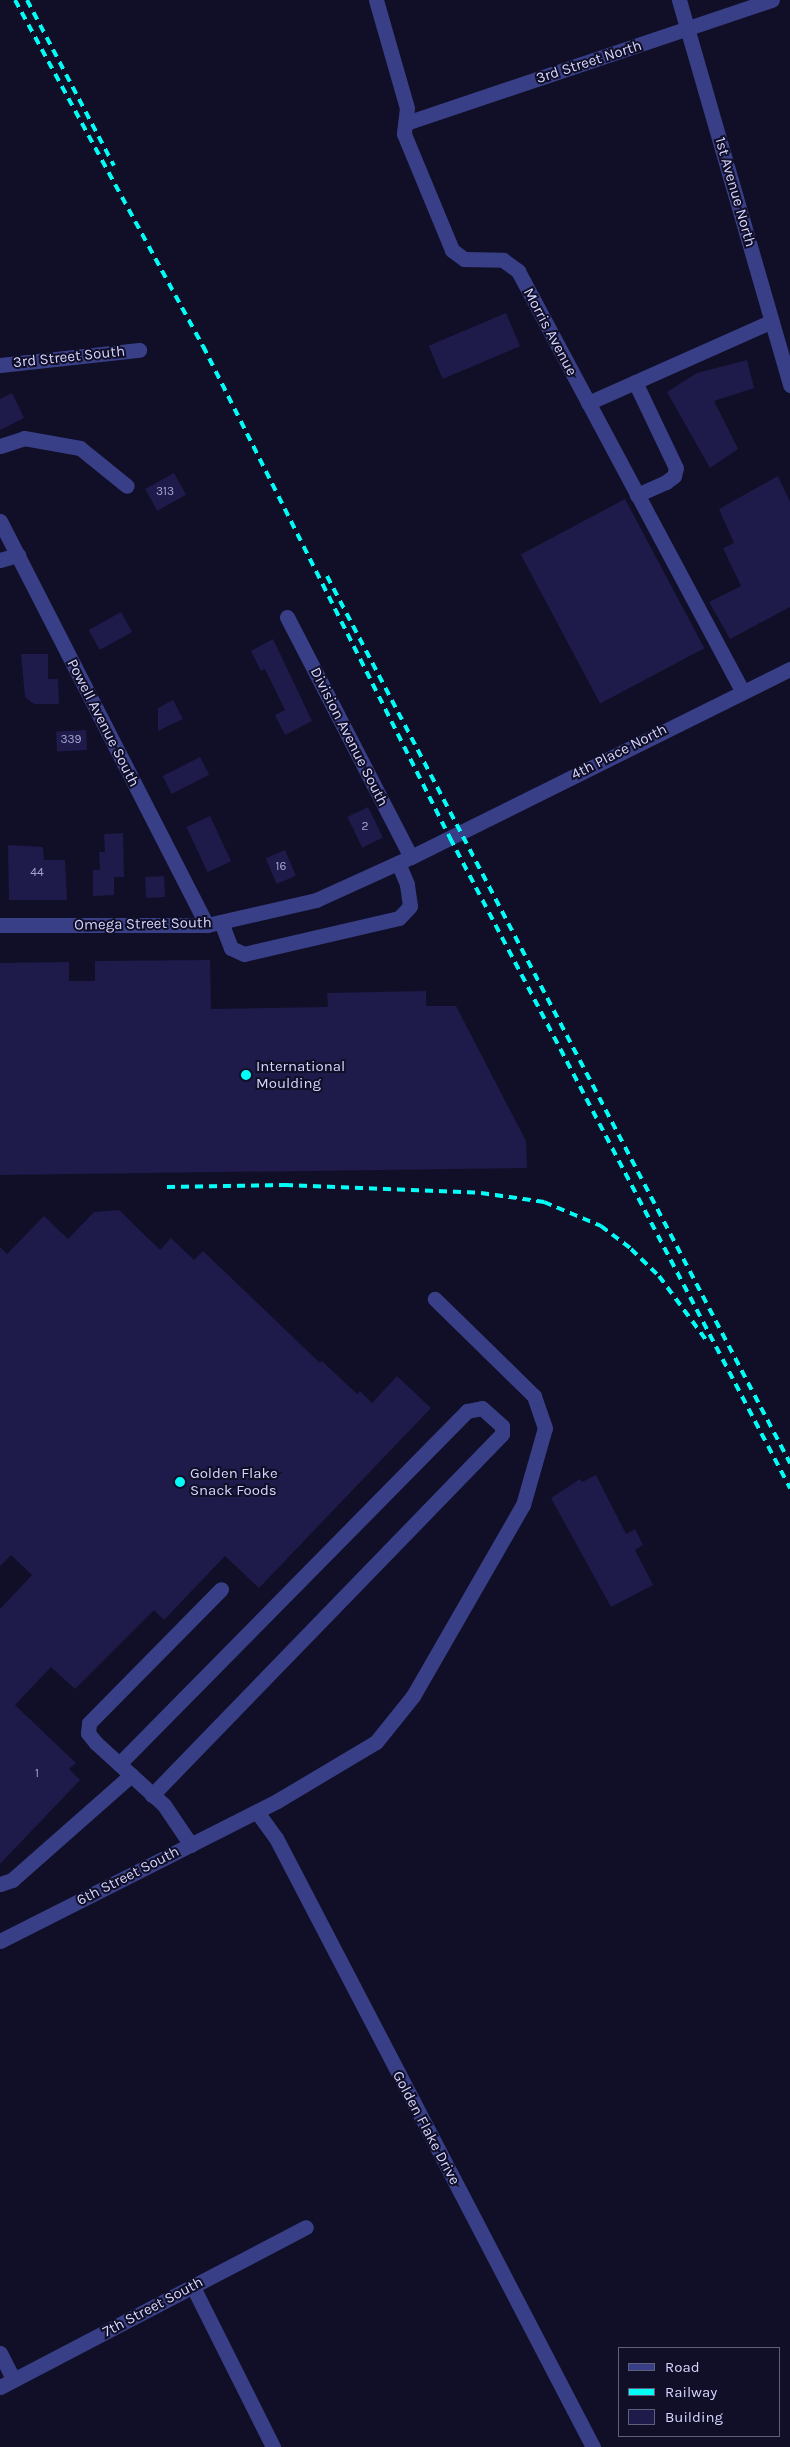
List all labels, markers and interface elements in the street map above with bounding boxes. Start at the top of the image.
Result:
street label: 3rd Street North [534,36,644,88]
street label: 1st Avenue North [711,135,759,249]
street label: Morris Avenue [519,285,581,379]
street label: 3rd Street South [12,342,126,372]
house number: 313 [156,485,174,499]
street label: Powell Avenue South [63,656,143,790]
street label: Division Avenue South [306,665,392,809]
street label: 4th Place North [568,720,670,784]
house number: 339 [60,733,82,747]
house number: 2 [362,820,368,834]
house number: 16 [276,860,286,874]
house number: 44 [30,866,44,880]
street label: Omega Street South [74,914,212,934]
place label: International Moulding [256,1057,345,1092]
marker: International Moulding [240,1069,252,1081]
place label: Golden Flake Snack Foods [190,1464,278,1499]
marker: Golden Flake Snack Foods [174,1476,186,1488]
house number: 1 [35,1767,39,1781]
street label: 6th Street South [74,1842,182,1910]
street label: Golden Flake Drive [388,2068,464,2188]
street label: 7th Street South [100,2273,206,2341]
legend [618,2347,780,2437]
text: Road [665,2358,700,2376]
text: Railway [665,2383,717,2401]
text: Building [665,2408,723,2426]

